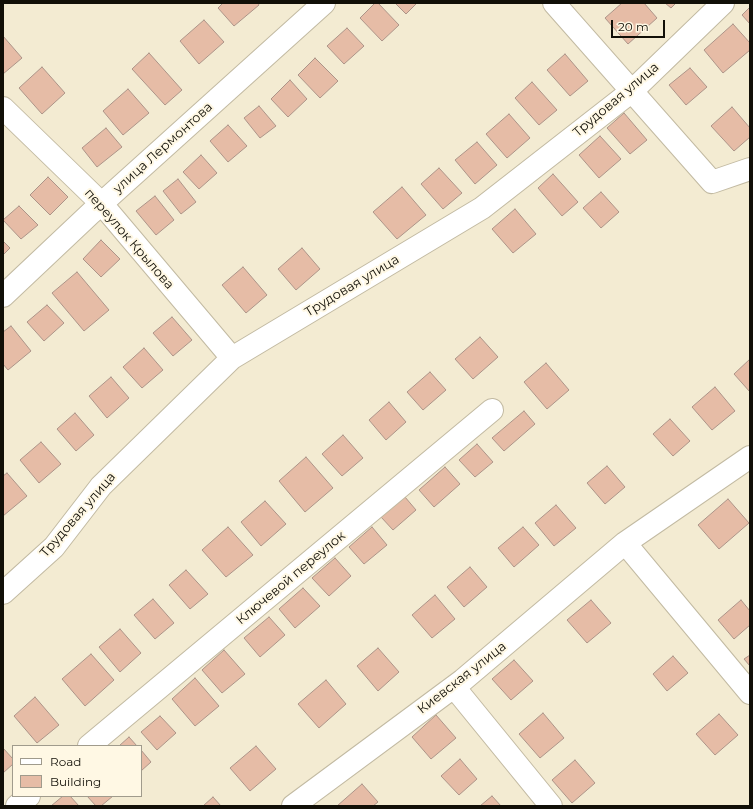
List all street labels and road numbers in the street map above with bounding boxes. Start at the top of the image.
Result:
street label: Трудовая улица [570,60,662,140]
street label: улица Лермонтова [110,99,216,197]
street label: переулок Крылова [81,186,177,292]
street label: Трудовая улица [302,252,402,320]
street label: Трудовая улица [37,469,119,561]
street label: Ключевой переулок [233,528,349,628]
street label: Киевская улица [415,639,509,717]

